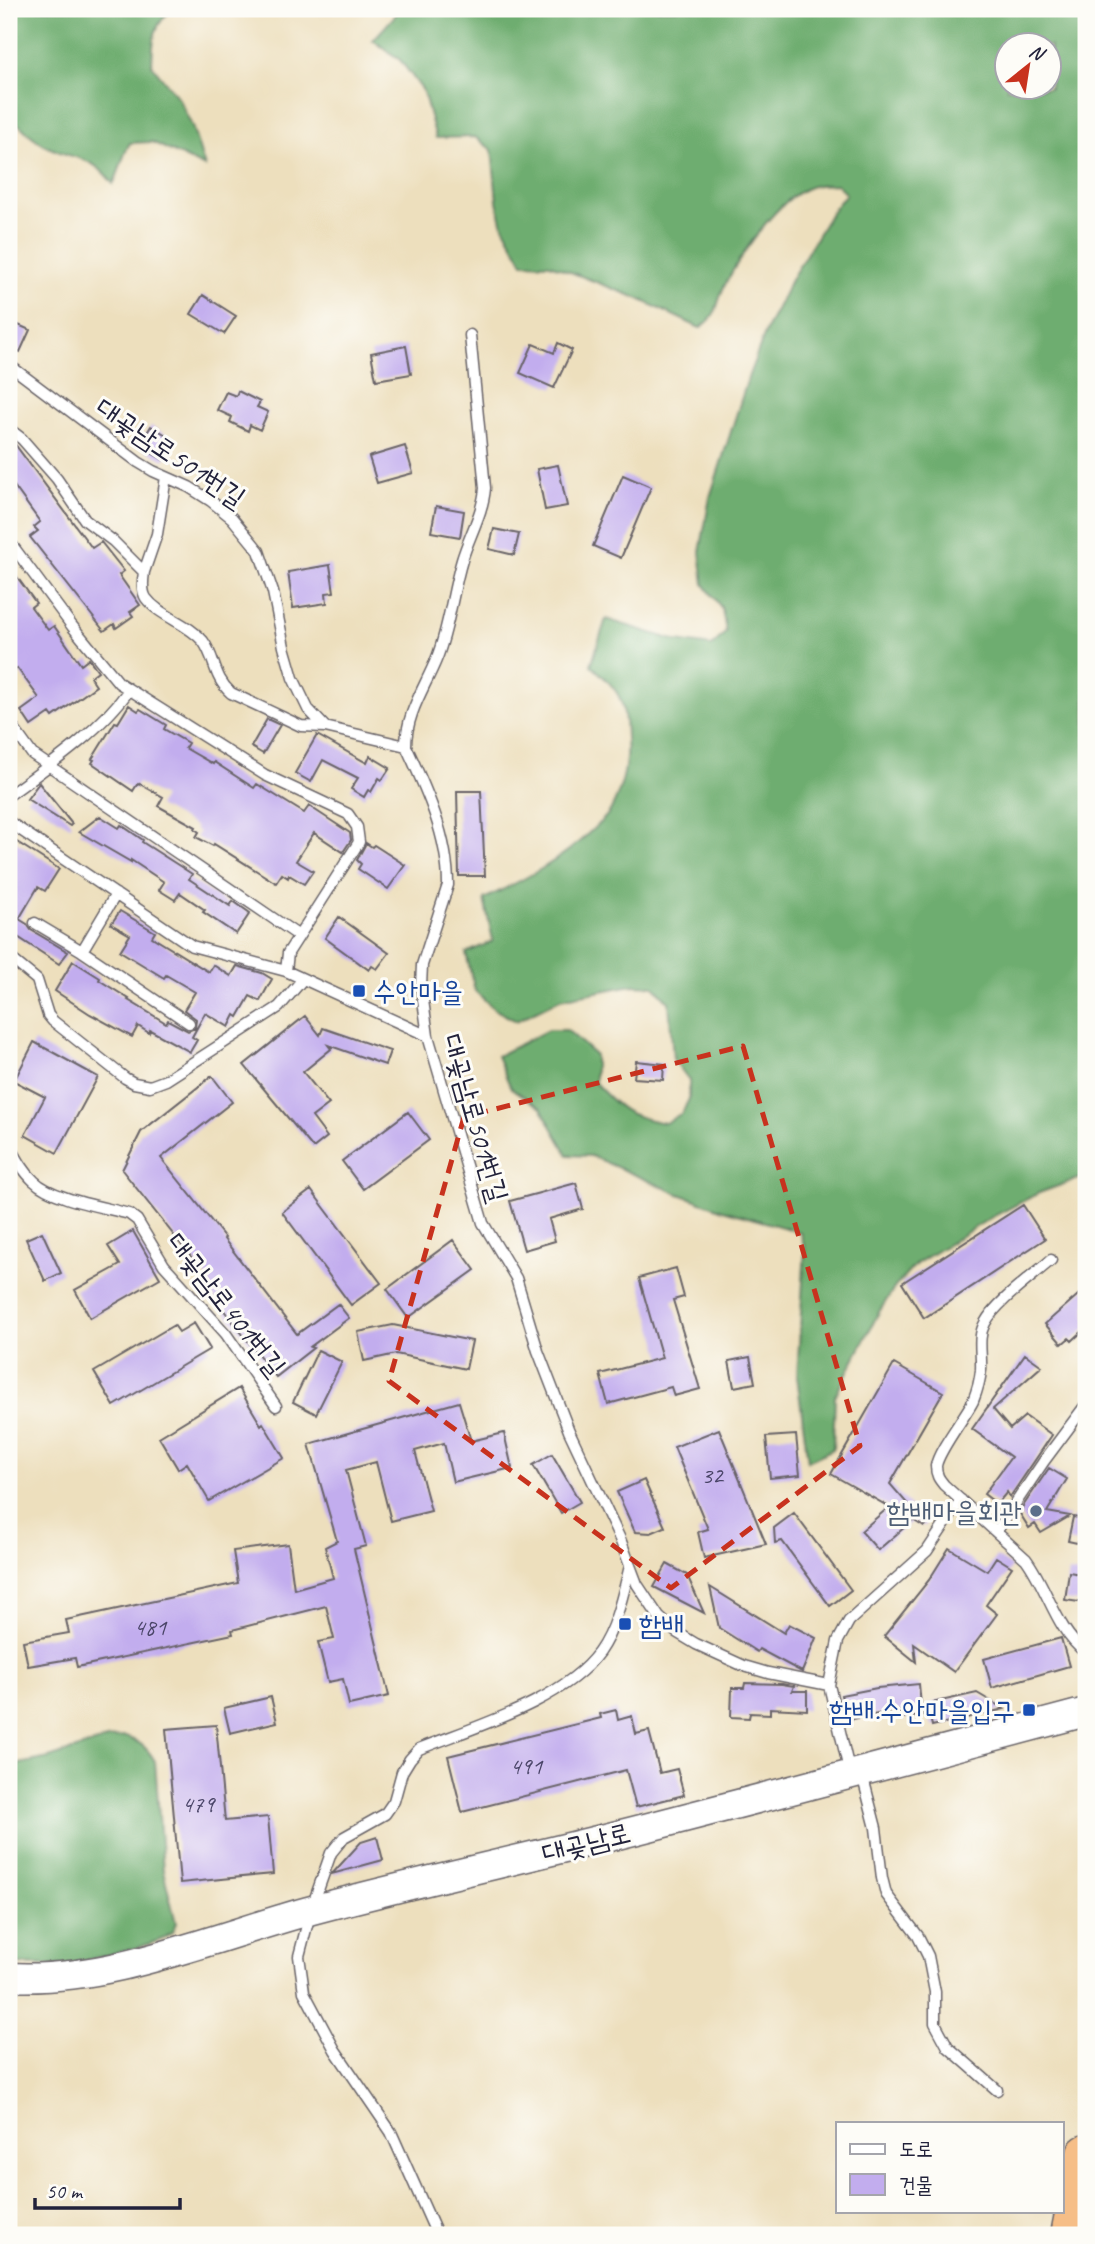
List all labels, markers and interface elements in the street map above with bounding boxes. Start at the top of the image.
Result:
north arrow [993,32,1064,102]
text: N [1025,39,1050,67]
street label: 대곶남로501번길 [89,390,252,515]
place label: 수안마을 [373,974,463,1009]
marker: 수안마을 [351,983,367,999]
street label: 대곶남로501번길 [435,1030,516,1206]
street label: 대곶남로401번길 [160,1225,294,1383]
house number: 32 [701,1460,725,1490]
place label: 함배마을회관 [887,1494,1022,1529]
marker: 함배마을회관 [1028,1503,1044,1519]
place label: 함배 [639,1607,684,1642]
house number: 481 [134,1612,167,1642]
marker: 함배 [617,1616,633,1632]
place label: 함배.수안마을입구 [829,1693,1015,1728]
marker: 함배.수안마을입구 [1021,1702,1037,1718]
house number: 491 [510,1751,543,1781]
house number: 479 [182,1789,216,1819]
street label: 대곶남로 [538,1815,634,1870]
legend [836,2122,1064,2212]
text: 도로 [899,2136,933,2162]
scale bar [35,2167,180,2211]
text: 건물 [899,2172,933,2198]
text: 50 m [46,2178,84,2204]

